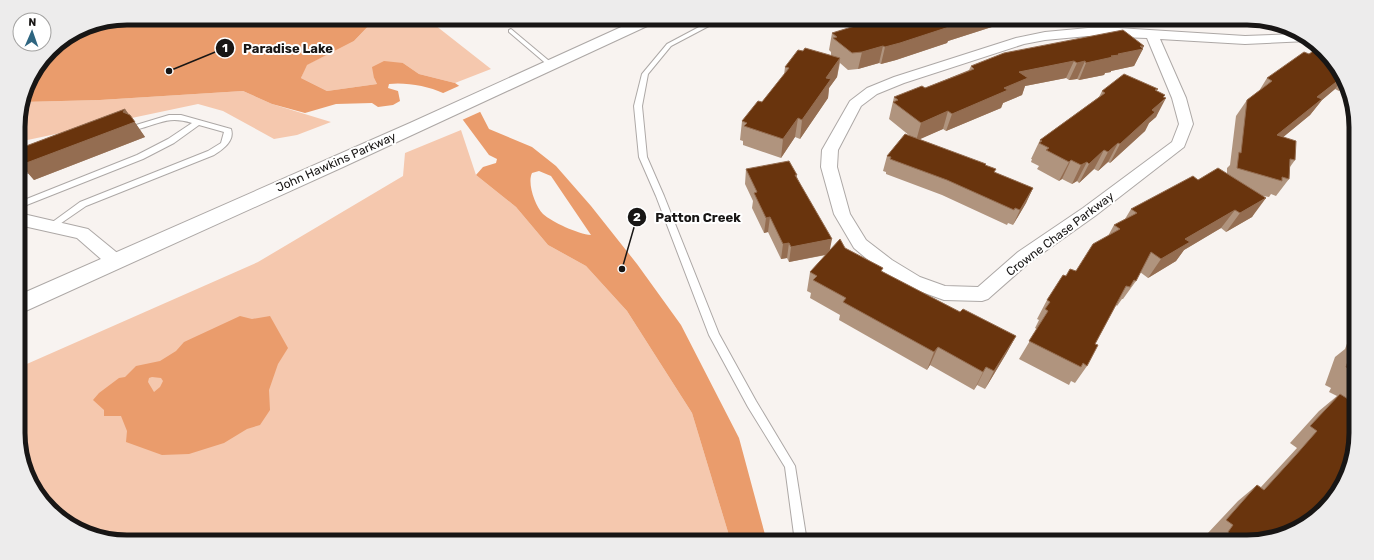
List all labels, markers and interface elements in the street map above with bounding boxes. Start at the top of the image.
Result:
north arrow [12,12,52,52]
text: N [28,16,37,29]
callout: Paradise Lake [215,36,341,61]
text: 1 [222,41,228,55]
text: Paradise Lake [243,41,333,56]
street label: John Hawkins Parkway [274,129,398,195]
street label: Crowne Chase Parkway [1004,189,1117,279]
callout: Patton Creek [627,205,748,230]
text: 2 [633,210,641,224]
text: Patton Creek [655,210,741,225]

